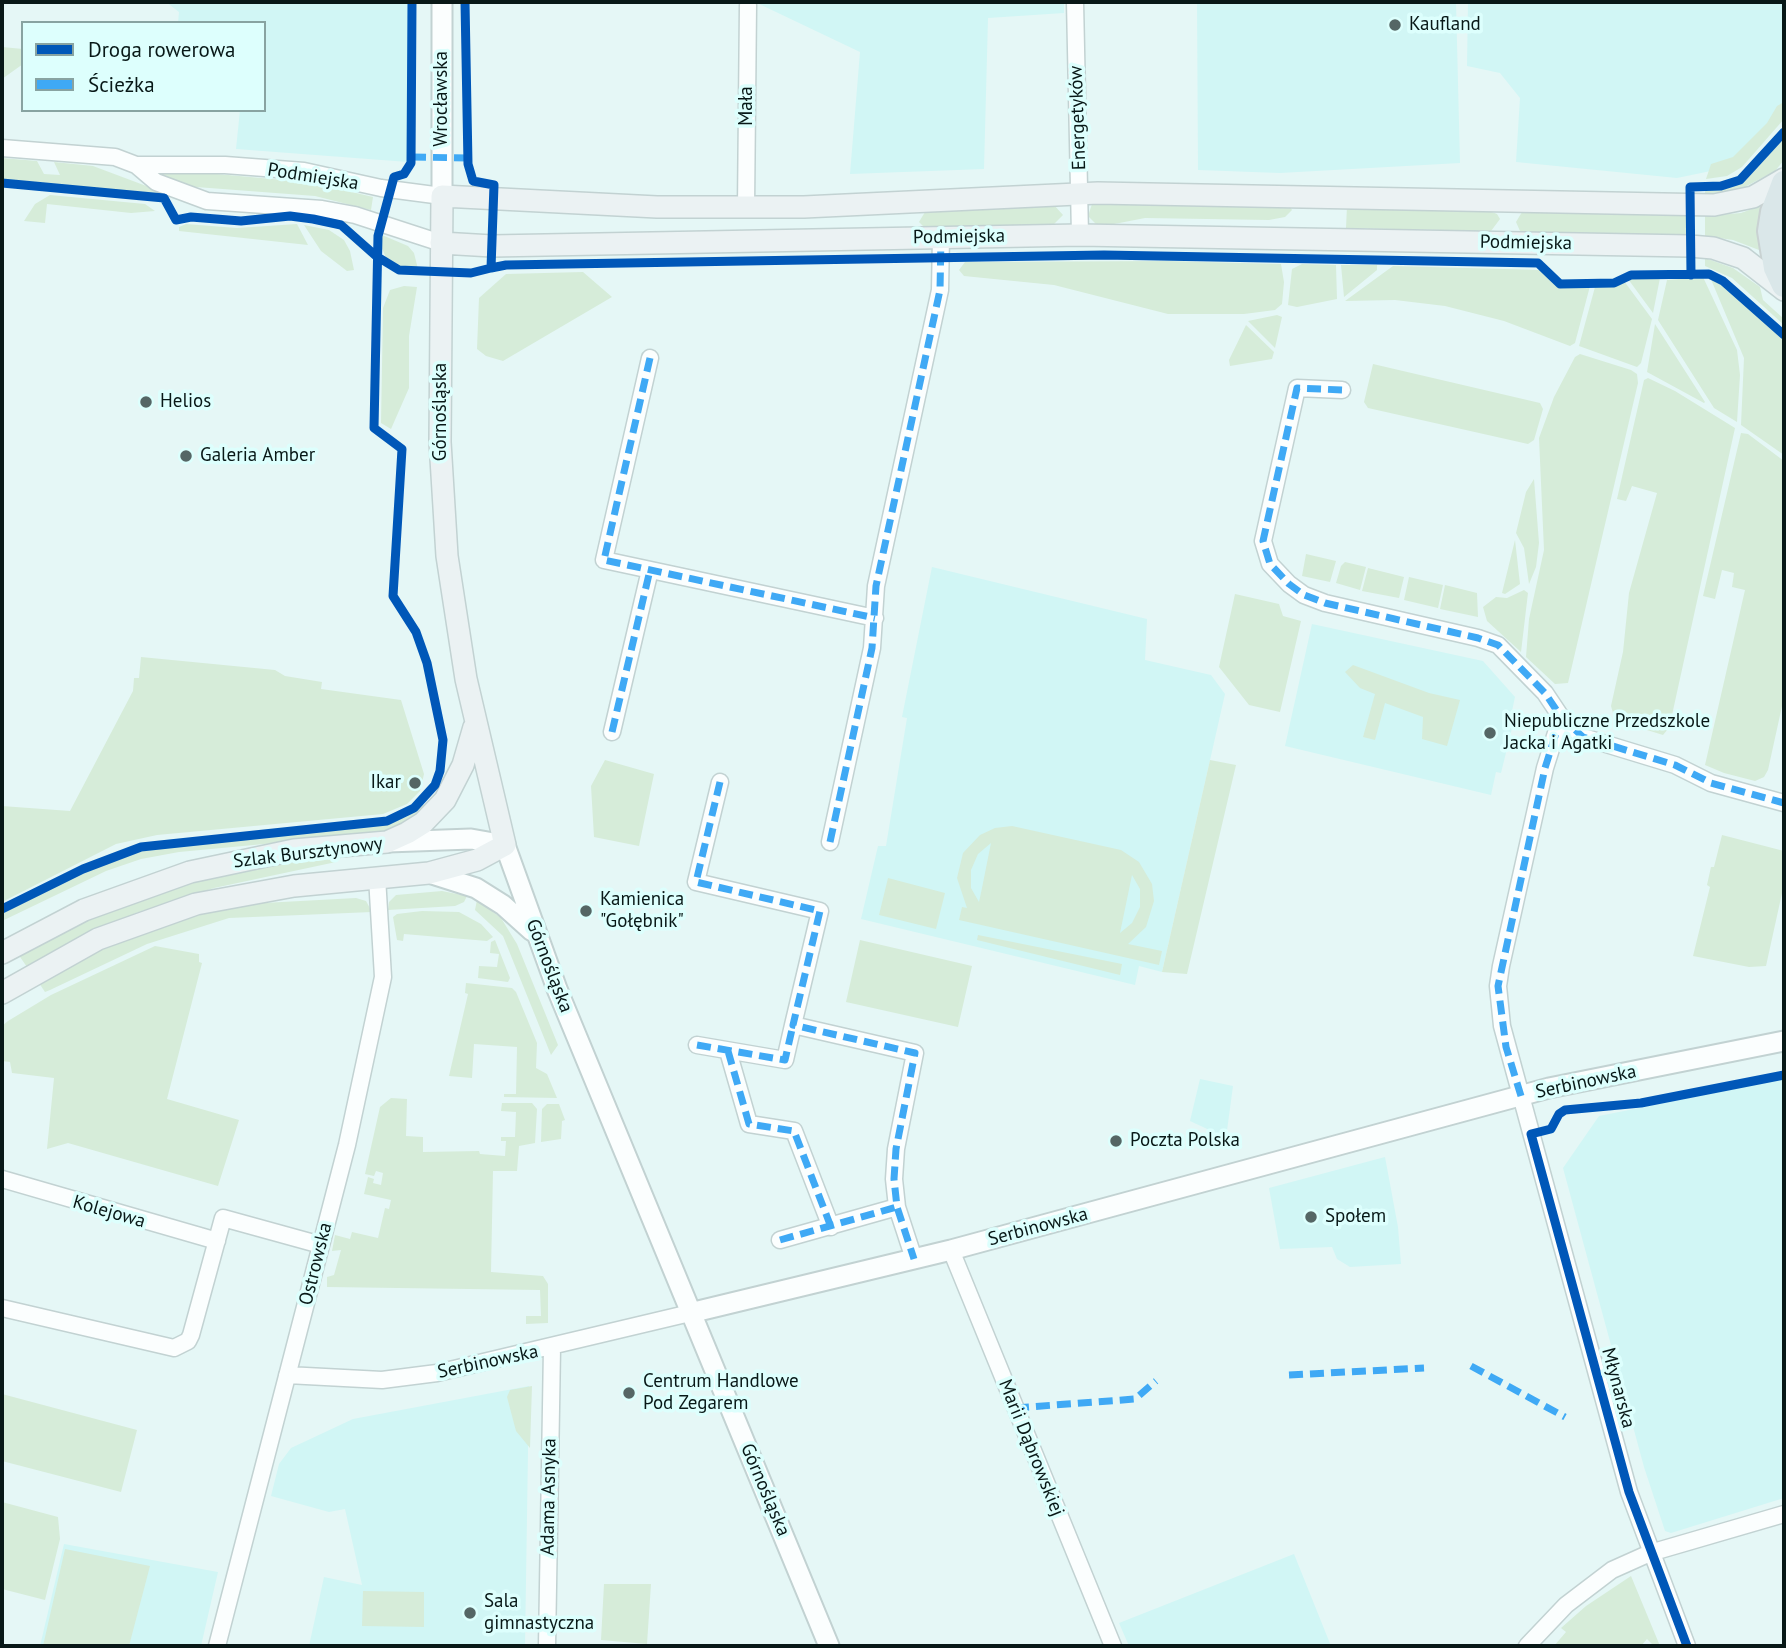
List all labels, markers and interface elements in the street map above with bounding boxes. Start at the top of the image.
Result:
place label: Kaufland [1409,14,1481,36]
marker: Kaufland [1387,17,1403,33]
legend [21,21,266,112]
text: Droga rowerowa [88,36,235,63]
street label: Wrocławska [431,51,453,147]
street label: Energetyków [1065,65,1091,171]
text: Ścieżka [88,71,155,98]
street label: Mała [736,86,758,126]
street label: Podmiejska [266,159,360,195]
street label: Podmiejska [913,225,1005,249]
street label: Podmiejska [1480,231,1572,255]
street label: Górnośląska [430,363,452,461]
place label: Helios [160,391,211,413]
marker: Helios [138,394,154,410]
place label: Galeria Amber [200,445,315,467]
marker: Galeria Amber [178,448,194,464]
place label: Niepubliczne Przedszkole Jacka i Agatki [1504,711,1710,755]
marker: Niepubliczne Przedszkole Jacka i Agatki [1482,725,1498,741]
place label: Ikar [370,772,401,794]
marker: Ikar [407,775,423,791]
street label: Szlak Bursztynowy [232,833,384,873]
place label: Kamienica "Gołębnik" [600,889,684,933]
marker: Kamienica "Gołębnik" [578,903,594,919]
street label: Górnośląska [521,916,577,1016]
street label: Serbinowska [1534,1060,1638,1104]
place label: Poczta Polska [1130,1130,1240,1152]
marker: Poczta Polska [1108,1133,1124,1149]
street label: Kolejowa [70,1191,148,1233]
street label: Serbinowska [986,1203,1090,1251]
place label: Społem [1325,1206,1386,1228]
marker: Społem [1303,1209,1319,1225]
street label: Ostrowska [295,1220,337,1308]
street label: Serbinowska [436,1340,540,1384]
street label: Młynarska [1596,1345,1640,1431]
place label: Centrum Handlowe Pod Zegarem [643,1371,799,1415]
street label: Marii Dąbrowskiej [993,1376,1069,1520]
marker: Centrum Handlowe Pod Zegarem [621,1385,637,1401]
street label: Adama Asnyka [537,1438,561,1556]
street label: Górnośląska [735,1440,795,1540]
place label: Sala gimnastyczna [484,1591,594,1635]
marker: Sala gimnastyczna [462,1605,478,1621]

